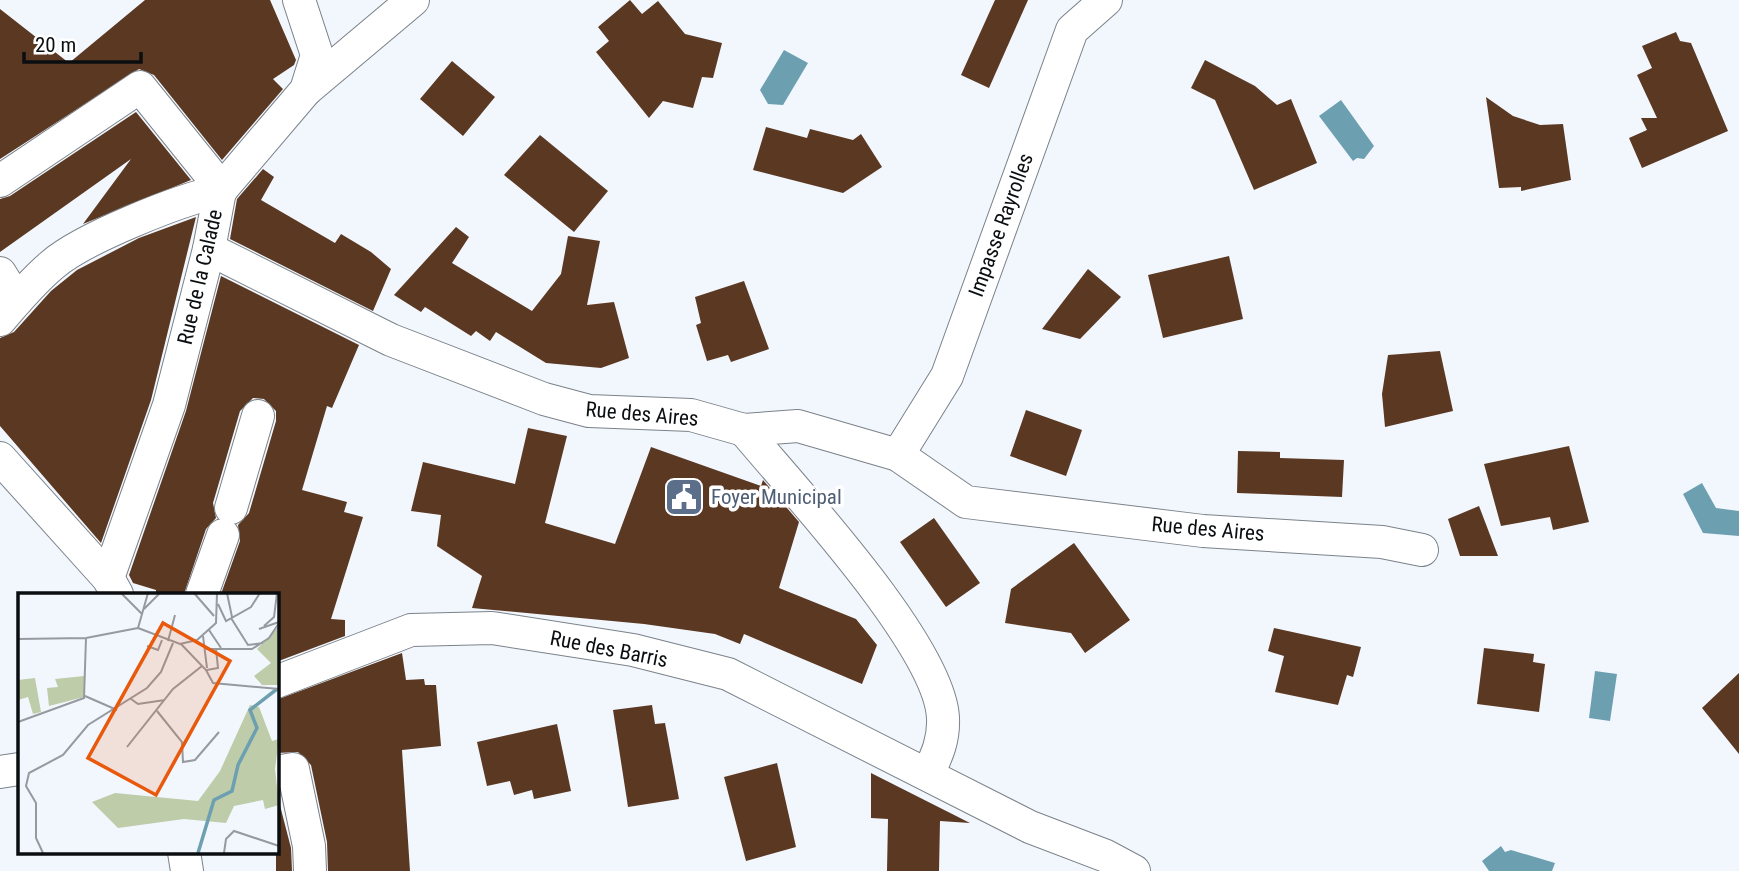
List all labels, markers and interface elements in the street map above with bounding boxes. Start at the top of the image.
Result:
scale bar [24,21,142,65]
text: 20 m [35,33,76,57]
street label: Impasse Rayrolles [964,150,1038,300]
street label: Rue de la Calade [173,207,227,347]
street label: Rue des Aires [585,397,699,431]
public building icon: Foyer Municipal [663,476,705,518]
place label: Foyer Municipal [711,485,842,509]
street label: Rue des Aires [1151,512,1265,546]
inset map [18,593,278,854]
street label: Rue des Barris [548,626,670,672]

